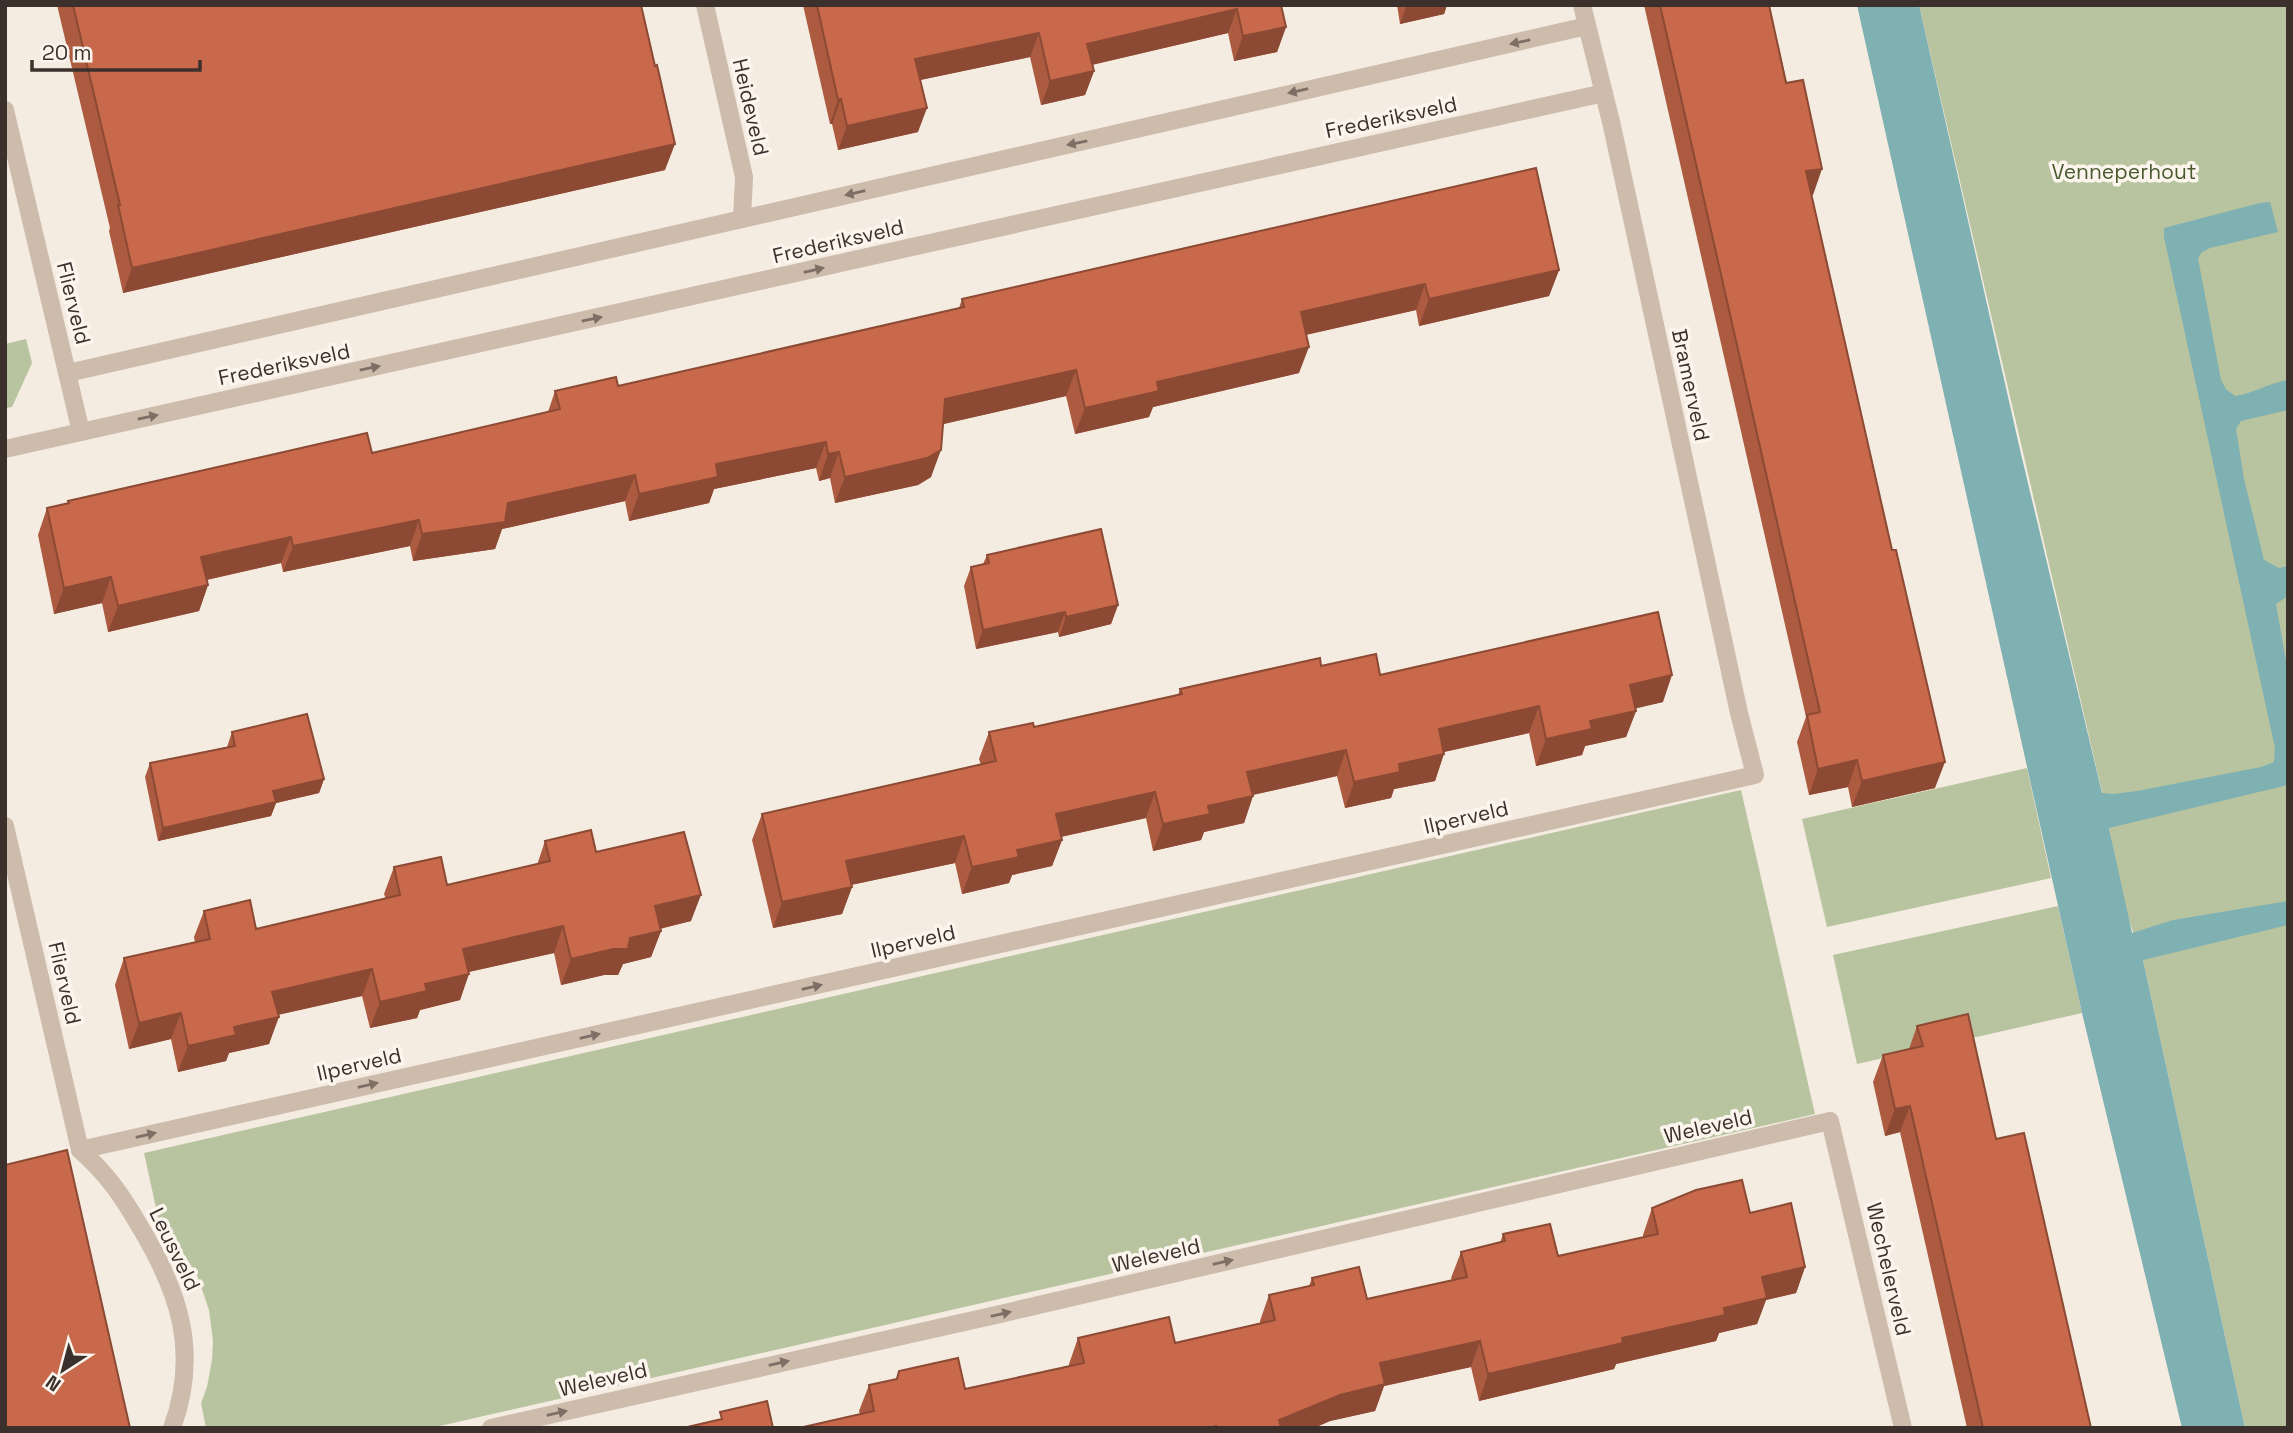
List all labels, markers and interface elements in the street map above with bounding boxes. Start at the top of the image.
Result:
scale bar [32,28,200,72]
one-way arrow [1509,37,1531,48]
text: 20 m [42,39,92,66]
street label: Heideveld [727,56,775,158]
one-way arrow [1287,86,1309,97]
street label: Frederiksveld [1323,90,1459,144]
one-way arrow [1066,138,1088,149]
park label: Venneperhout [2051,158,2197,185]
one-way arrow [844,188,866,199]
street label: Frederiksveld [770,213,906,269]
street label: Flierveld [51,259,97,347]
one-way arrow [803,264,825,275]
one-way arrow [581,314,603,325]
street label: Bramerveld [1666,326,1716,444]
street label: Frederiksveld [216,337,352,391]
one-way arrow [359,363,381,374]
one-way arrow [137,412,159,423]
street label: Ilperveld [1421,794,1511,840]
street label: Ilperveld [868,918,958,964]
street label: Flierveld [42,939,88,1027]
one-way arrow [802,981,824,992]
one-way arrow [579,1030,601,1041]
street label: Ilperveld [314,1041,404,1087]
one-way arrow [357,1080,379,1091]
street label: Weleveld [1661,1103,1755,1149]
one-way arrow [135,1129,157,1140]
street label: Wechelerveld [1861,1200,1917,1338]
street label: Leusveld [143,1203,207,1295]
street label: Weleveld [1109,1232,1203,1278]
one-way arrow [1212,1257,1234,1268]
one-way arrow [990,1308,1012,1319]
north arrow [28,1335,98,1405]
street label: Weleveld [556,1356,650,1402]
one-way arrow [768,1358,790,1369]
text: N [41,1369,66,1397]
one-way arrow [546,1407,568,1418]

